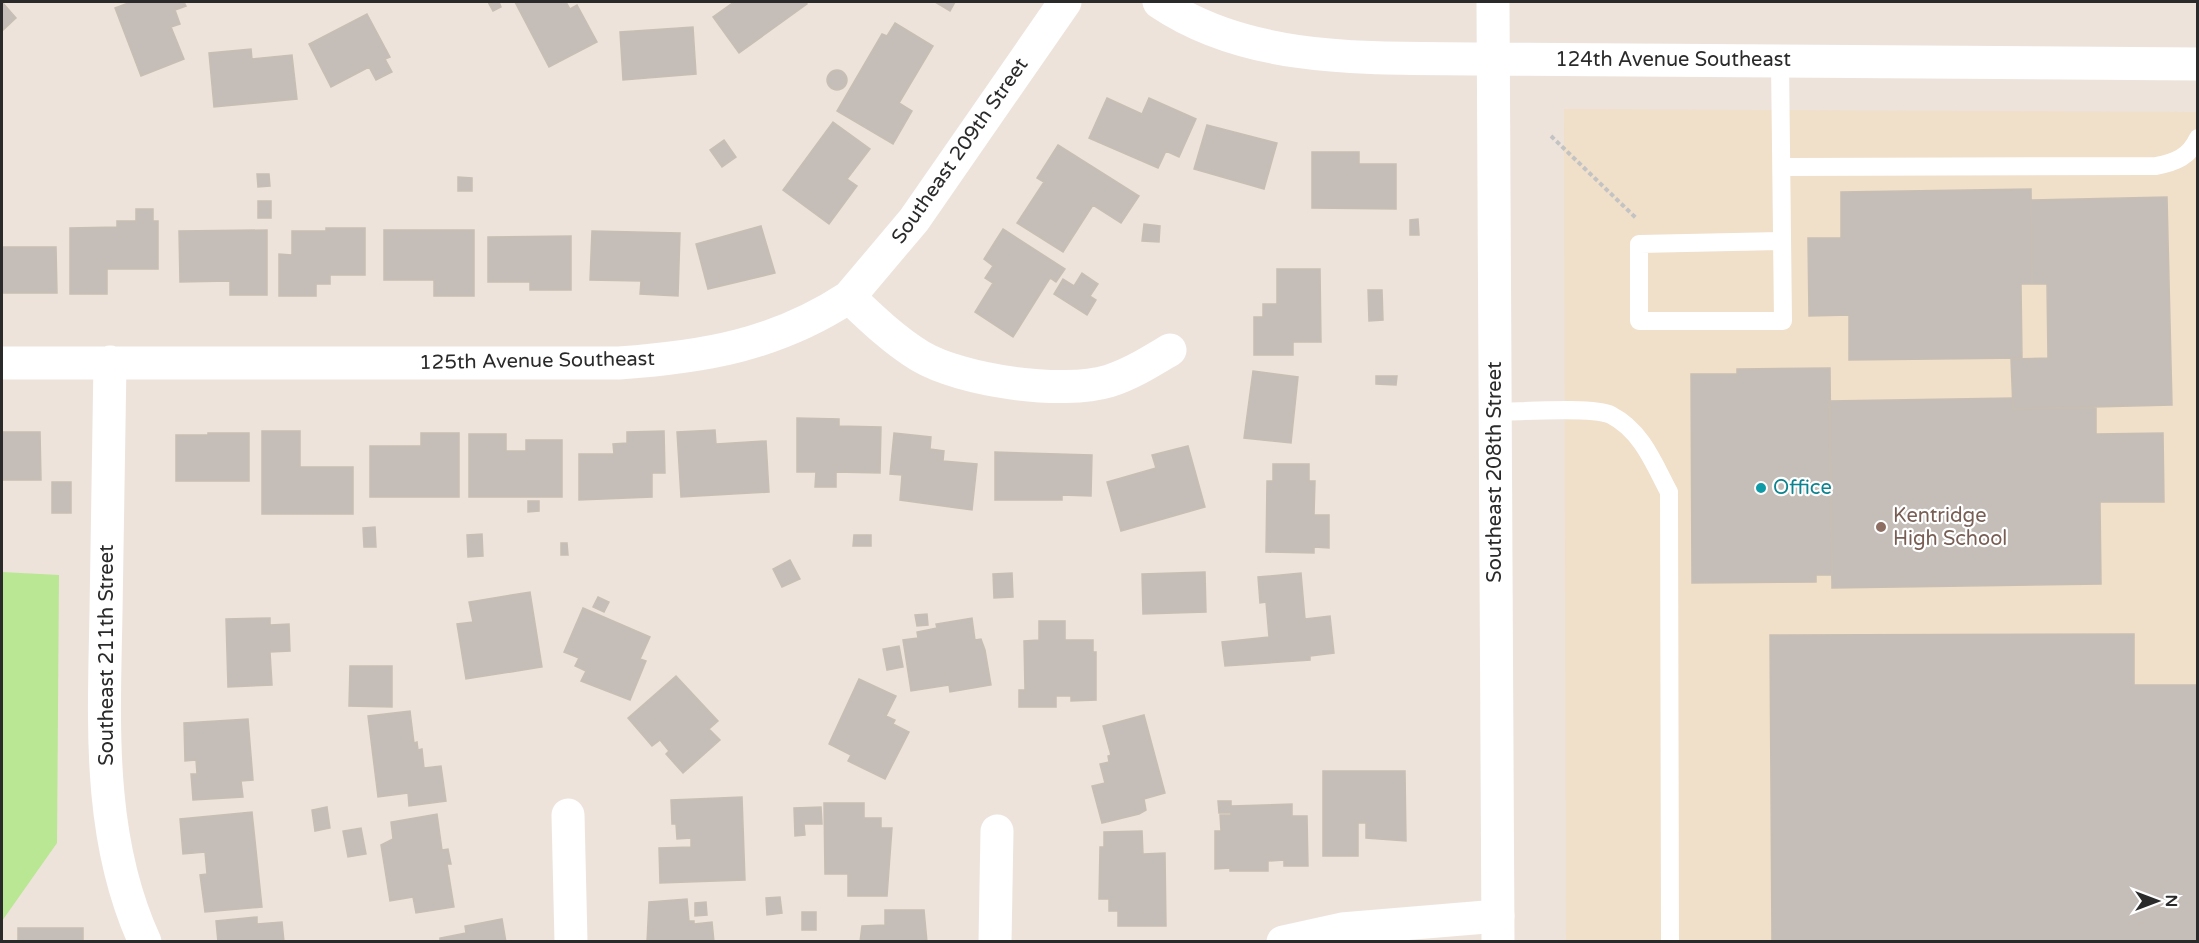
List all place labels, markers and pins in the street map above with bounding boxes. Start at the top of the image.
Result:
place label: Office [1773,476,1832,500]
marker: Office [1754,481,1768,495]
place label: Kentridge High School [1893,504,2007,551]
marker: Kentridge High School [1874,520,1888,534]

